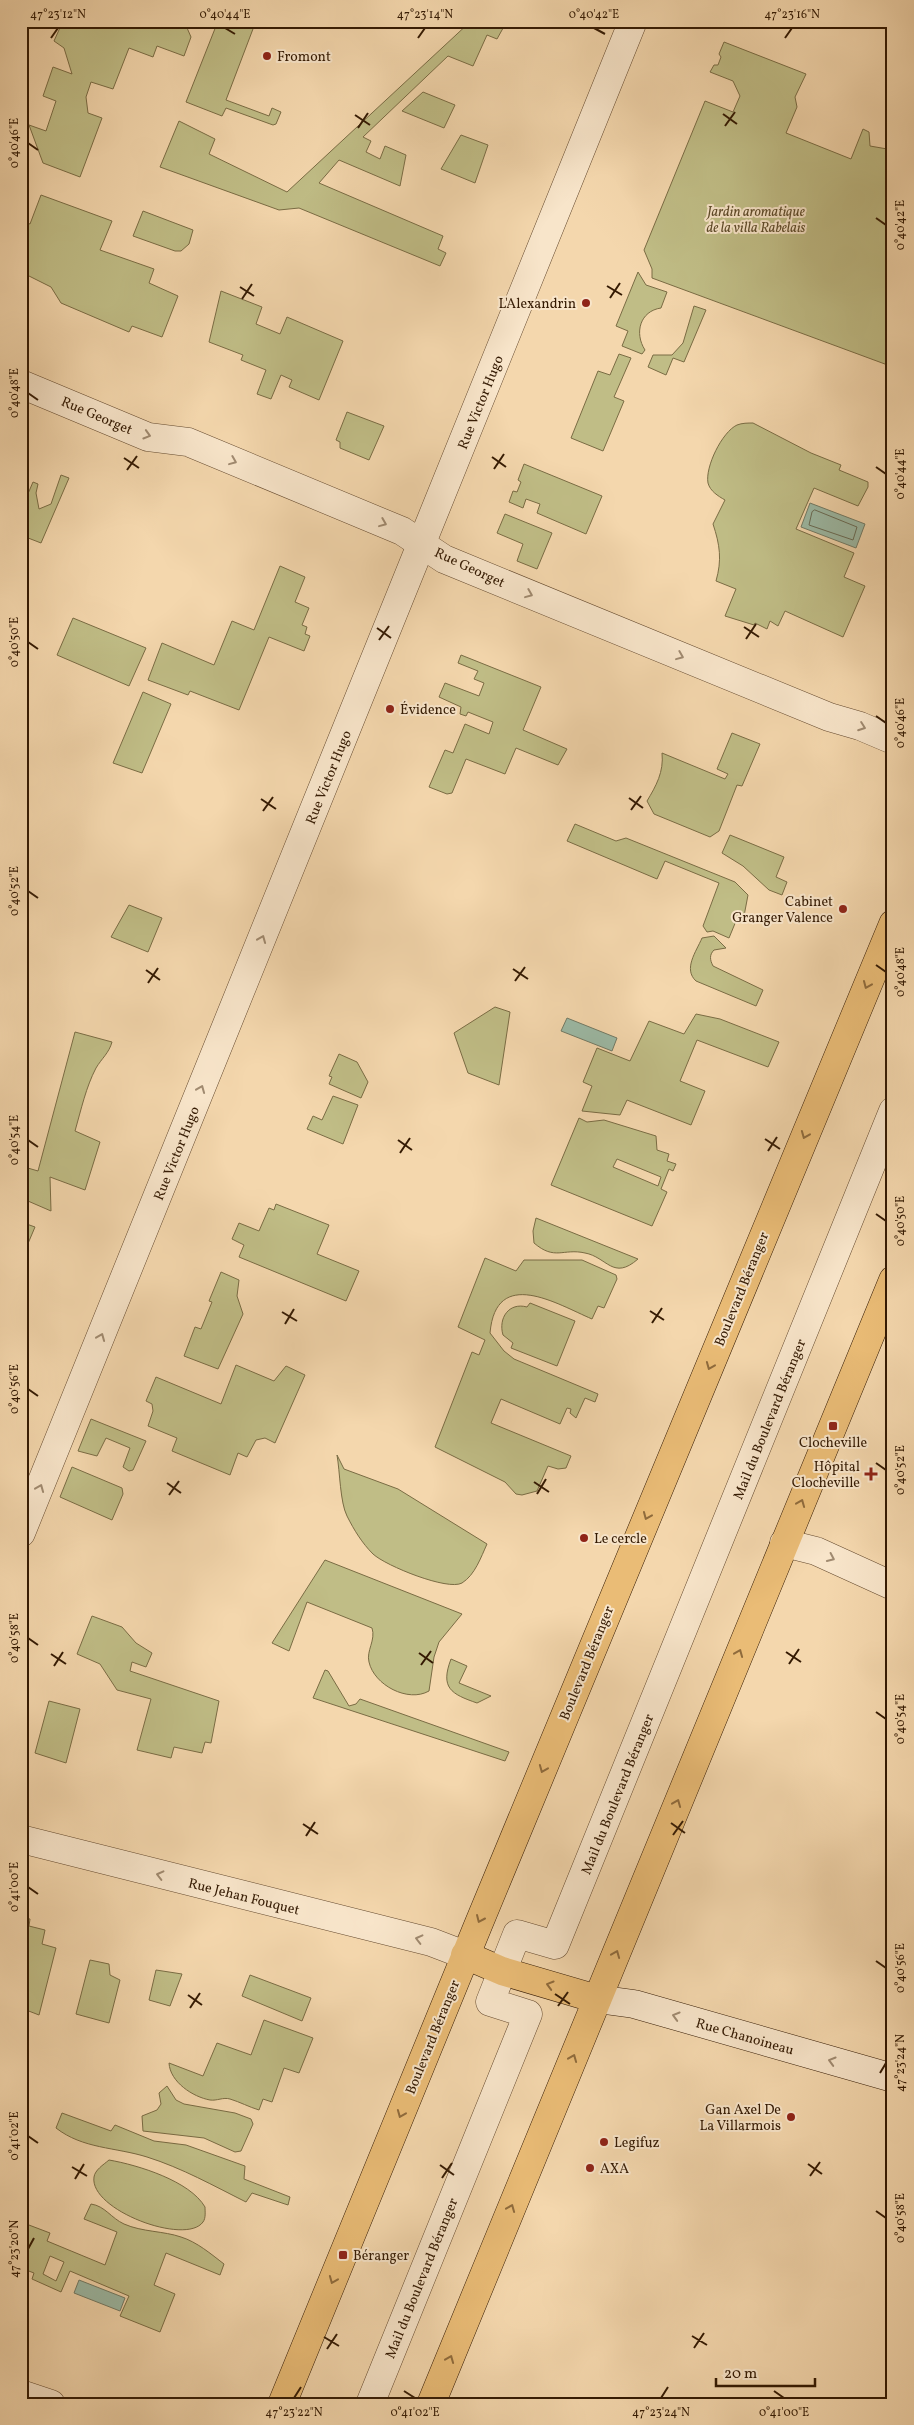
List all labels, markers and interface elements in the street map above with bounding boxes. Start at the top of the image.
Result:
text: 47°23'12"N [30,7,86,23]
text: 0°40'44"E [199,7,251,23]
text: 47°23'14"N [397,7,453,23]
text: 0°40'42"E [569,7,619,23]
text: 47°23'16"N [764,7,820,23]
place label: Fromont [277,48,331,67]
marker: Fromont [261,50,273,62]
text: 0°40'46"E [7,118,23,168]
text: 0°40'42"E [893,200,909,250]
park label: Jardin aromatique de la villa Rabelais [705,203,806,238]
place label: L'Alexandrin [499,295,576,314]
marker: L'Alexandrin [580,297,592,309]
street label: Rue Victor Hugo [454,353,509,452]
text: 0°40'48"E [7,368,23,418]
street label: Rue Georget [58,393,135,440]
one-way arrow [143,430,151,440]
text: 0°40'44"E [893,448,909,500]
one-way arrow [228,455,237,465]
one-way arrow [378,517,387,527]
street label: Rue Georget [431,544,508,593]
one-way arrow [524,588,533,598]
text: 0°40'50"E [7,617,23,667]
one-way arrow [675,649,684,660]
text: 0°40'46"E [893,698,909,748]
place label: Évidence [400,701,456,720]
marker: Évidence [384,703,396,715]
one-way arrow [857,721,865,731]
street label: Rue Victor Hugo [302,728,357,827]
text: 0°40'52"E [7,866,23,916]
place label: Cabinet Granger Valence [732,893,833,928]
marker: Cabinet Granger Valence [837,903,849,915]
one-way arrow [256,935,267,944]
text: 0°40'48"E [893,947,909,997]
one-way arrow [863,980,874,989]
one-way arrow [195,1085,206,1094]
street label: Rue Victor Hugo [150,1104,205,1203]
text: 0°40'54"E [7,1115,23,1165]
one-way arrow [801,1130,812,1139]
text: 0°40'50"E [893,1196,909,1246]
street label: Boulevard Béranger [711,1229,774,1350]
one-way arrow [94,1333,105,1342]
street label: Mail du Boulevard Béranger [729,1336,811,1503]
one-way arrow [705,1361,716,1370]
text: 0°40'56"E [7,1364,23,1414]
marker: Clocheville [827,1420,839,1432]
place label: Clocheville [799,1434,867,1453]
text: 0°40'52"E [893,1445,909,1495]
place label: Hôpital Clocheville [792,1458,860,1493]
marker: Hôpital Clocheville [864,1467,878,1481]
one-way arrow [33,1484,44,1493]
one-way arrow [795,1499,805,1508]
one-way arrow [643,1511,654,1520]
place label: Le cercle [594,1530,647,1549]
marker: Le cercle [578,1532,590,1544]
one-way arrow [826,1552,835,1562]
street label: Boulevard Béranger [556,1603,619,1724]
text: 0°40'58"E [7,1613,23,1663]
one-way arrow [733,1649,743,1658]
text: 0°40'54"E [893,1694,909,1744]
street label: Mail du Boulevard Béranger [577,1711,659,1878]
one-way arrow [538,1764,548,1772]
one-way arrow [671,1799,682,1808]
text: 0°41'00"E [7,1862,23,1912]
one-way arrow [155,1870,164,1881]
street label: Rue Jehan Fouquet [186,1874,301,1921]
one-way arrow [476,1914,487,1923]
one-way arrow [415,1934,424,1945]
text: 0°40'56"E [893,1943,909,1993]
one-way arrow [610,1950,620,1958]
street label: Boulevard Béranger [402,1977,465,2098]
one-way arrow [547,1980,555,1990]
one-way arrow [673,2012,681,2022]
street label: Rue Chanoineau [693,2014,796,2061]
text: 47°23'24"N [893,2034,909,2092]
one-way arrow [566,2054,577,2063]
one-way arrow [829,2057,837,2067]
place label: Gan Axel De La Villarmois [699,2101,781,2136]
one-way arrow [396,2109,407,2118]
text: 0°41'02"E [7,2111,23,2161]
marker: Gan Axel De La Villarmois [785,2111,797,2123]
place label: Legifuz [614,2134,660,2153]
marker: Legifuz [598,2136,610,2148]
place label: AXA [600,2160,629,2179]
marker: AXA [584,2162,596,2174]
text: 0°40'58"E [893,2193,909,2243]
street label: Mail du Boulevard Béranger [381,2195,463,2362]
one-way arrow [505,2204,515,2213]
text: 47°23'20"N [7,2220,23,2278]
place label: Béranger [353,2247,409,2266]
marker: Béranger [337,2249,349,2261]
one-way arrow [328,2275,339,2284]
one-way arrow [443,2355,454,2364]
scale bar [716,2355,815,2387]
text: 20 m [724,2364,757,2385]
text: 47°23'22"N [265,2405,323,2421]
text: 0°41'02"E [390,2405,440,2421]
text: 47°23'24"N [632,2405,690,2421]
text: 0°41'00"E [759,2405,809,2421]

